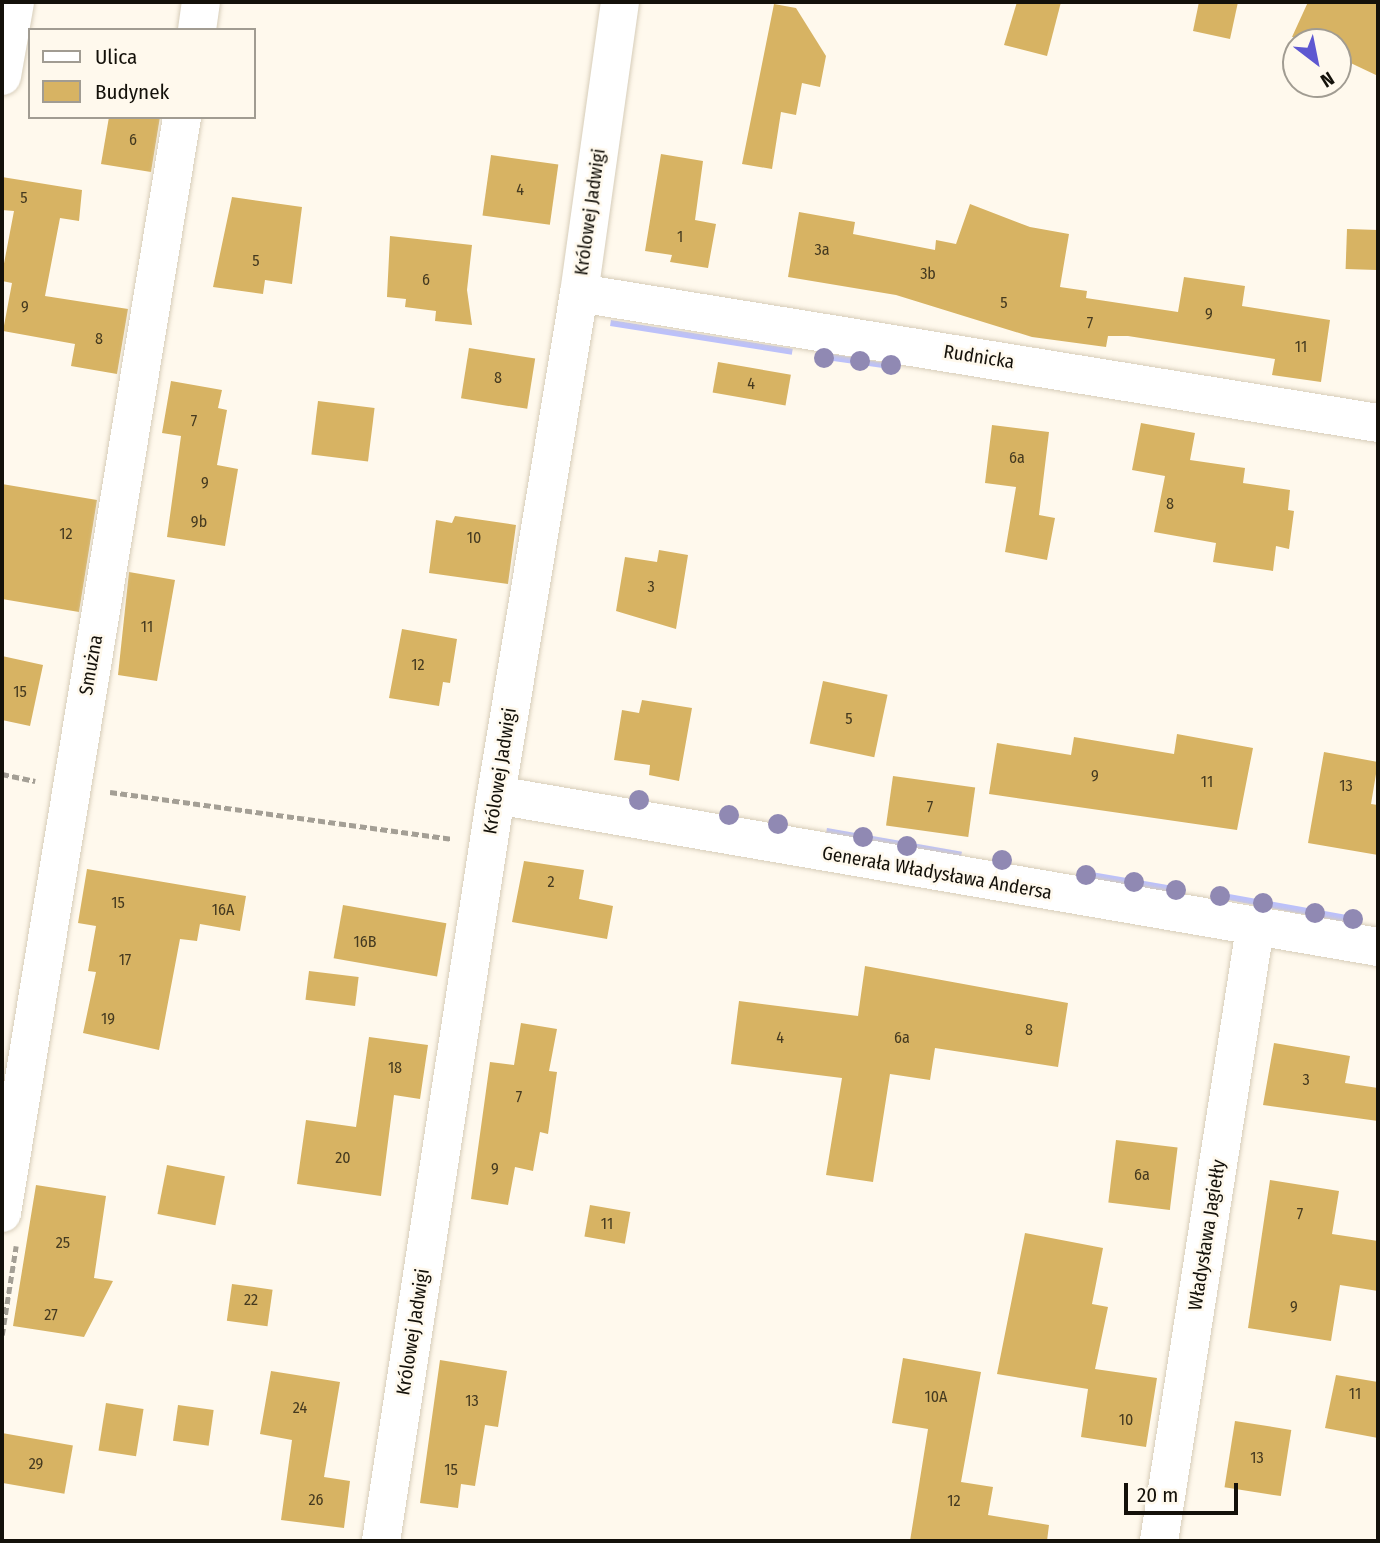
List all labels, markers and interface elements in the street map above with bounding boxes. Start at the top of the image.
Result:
legend [28,28,256,119]
north arrow [1282,28,1352,98]
text: Ulica [95,44,137,70]
text: N [1316,67,1338,92]
text: Budynek [95,79,169,105]
house number: 6 [129,130,137,150]
street label: Królowej Jadwigi [570,147,610,277]
house number: 4 [516,180,524,200]
house number: 5 [20,188,28,208]
house number: 1 [677,227,683,247]
house number: 3a [814,240,830,260]
house number: 5 [252,251,260,271]
house number: 3b [920,264,936,284]
house number: 6 [422,270,430,290]
house number: 5 [1000,293,1008,313]
house number: 9 [21,297,29,317]
house number: 9 [1205,304,1213,324]
house number: 7 [1087,313,1093,333]
house number: 8 [95,329,103,349]
house number: 11 [1295,337,1307,357]
street label: Rudnicka [942,340,1016,374]
house number: 8 [494,368,502,388]
house number: 4 [747,374,755,394]
house number: 7 [191,411,197,431]
house number: 6a [1009,448,1025,468]
house number: 9 [201,473,209,493]
house number: 8 [1166,494,1174,514]
house number: 9b [191,512,207,532]
house number: 12 [59,524,73,544]
house number: 10 [467,528,481,548]
house number: 3 [647,577,655,597]
house number: 11 [141,617,153,637]
street label: Smużna [74,633,108,697]
house number: 12 [411,655,425,675]
house number: 15 [13,682,27,702]
street label: Królowej Jadwigi [479,706,521,836]
house number: 5 [845,709,853,729]
house number: 9 [1091,766,1099,786]
house number: 11 [1201,772,1213,792]
house number: 13 [1339,776,1353,796]
house number: 7 [927,797,933,817]
street label: Generała Władysława Andersa [820,842,1054,904]
house number: 2 [547,872,555,892]
house number: 15 [111,893,125,913]
house number: 16A [212,900,234,920]
house number: 16B [354,932,376,952]
house number: 17 [119,950,131,970]
house number: 19 [101,1009,115,1029]
house number: 8 [1025,1020,1033,1040]
house number: 4 [776,1028,784,1048]
house number: 6a [894,1028,910,1048]
house number: 18 [388,1058,402,1078]
house number: 3 [1302,1070,1310,1090]
house number: 7 [516,1087,522,1107]
house number: 20 [335,1148,351,1168]
street label: Władysława Jagiełły [1184,1158,1230,1312]
house number: 9 [491,1159,499,1179]
house number: 6a [1134,1165,1150,1185]
house number: 7 [1297,1204,1303,1224]
house number: 11 [601,1214,613,1234]
house number: 25 [56,1233,70,1253]
street label: Królowej Jadwigi [392,1267,434,1397]
house number: 22 [244,1290,258,1310]
house number: 9 [1290,1297,1298,1317]
house number: 27 [44,1305,58,1325]
house number: 11 [1349,1384,1361,1404]
house number: 10A [925,1387,947,1407]
house number: 13 [465,1391,479,1411]
house number: 24 [293,1398,307,1418]
house number: 10 [1119,1410,1133,1430]
house number: 13 [1250,1448,1264,1468]
house number: 29 [29,1454,43,1474]
house number: 15 [444,1460,458,1480]
scale bar [1128,1470,1242,1514]
text: 20 m [1137,1482,1178,1508]
house number: 26 [309,1490,323,1510]
house number: 12 [947,1491,961,1511]

